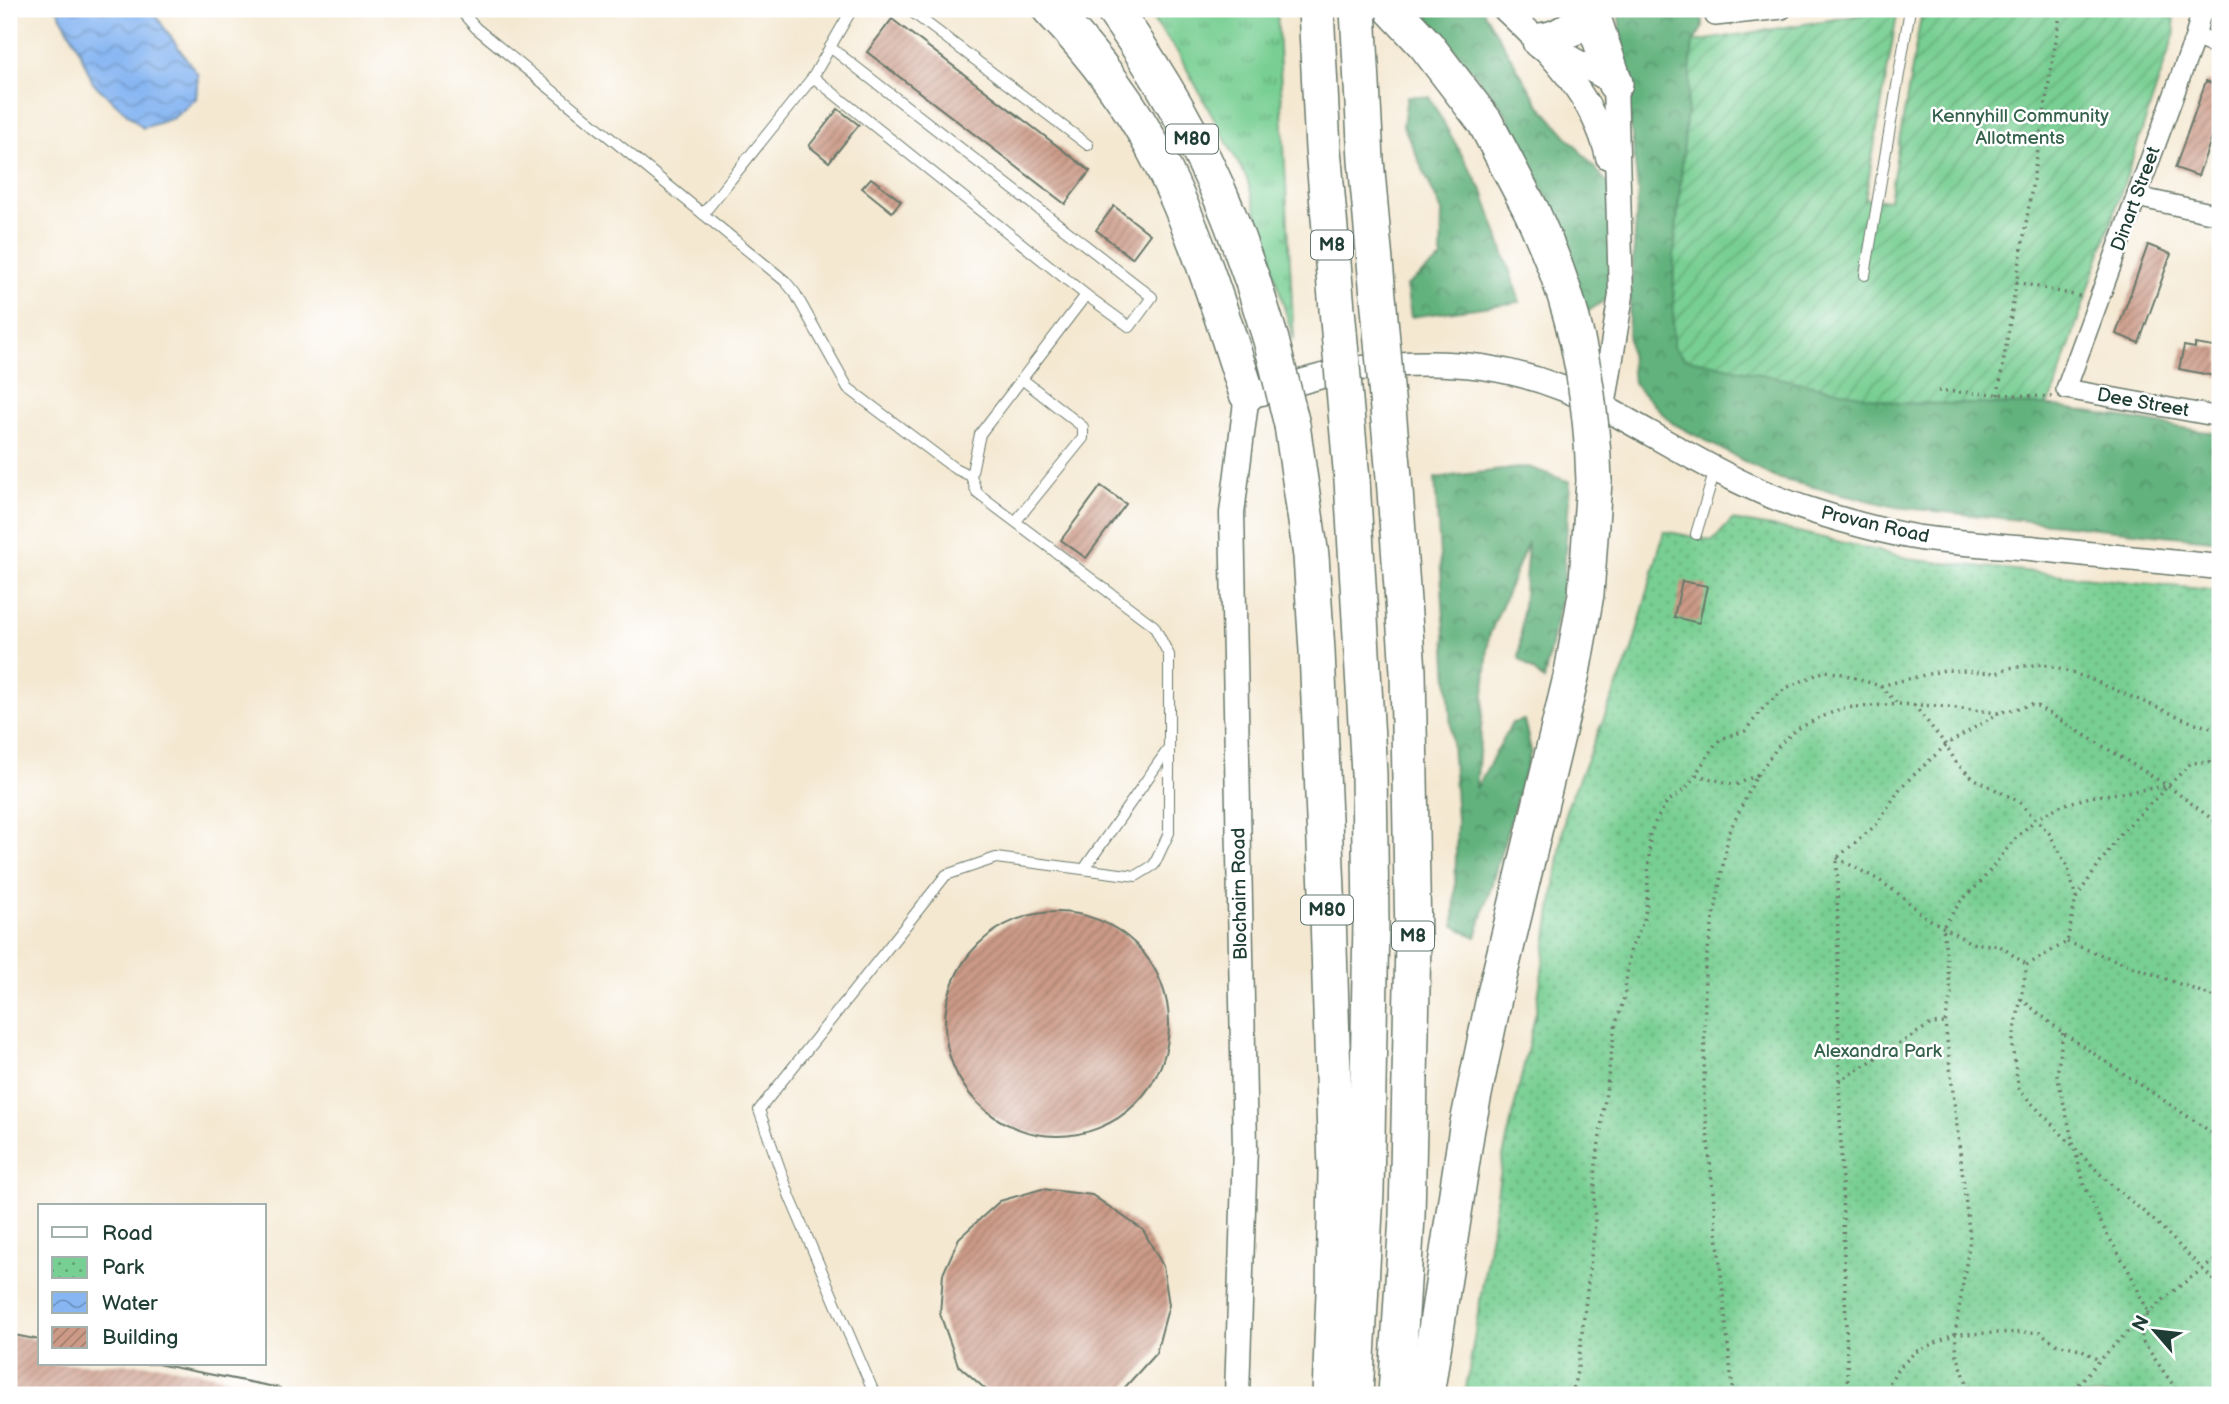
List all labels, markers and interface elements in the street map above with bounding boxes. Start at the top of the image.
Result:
park label: Kennyhill Community Allotments [1931,105,2109,150]
road number: M80 [1166,124,1218,154]
street label: Dinart Street [2106,143,2166,254]
road number: M8 [1311,230,1353,260]
street label: Dee Street [2095,384,2191,422]
street label: Provan Road [1819,501,1931,549]
street label: Blochairn Road [1227,828,1253,960]
road number: M80 [1301,896,1353,925]
road number: M8 [1392,922,1434,951]
park label: Alexandra Park [1814,1040,1943,1063]
legend [38,1204,266,1366]
text: Road [102,1221,153,1246]
text: Park [102,1255,145,1280]
text: Water [102,1291,158,1316]
north arrow [2120,1296,2190,1366]
text: N [2128,1312,2155,1335]
text: Building [102,1325,178,1350]

